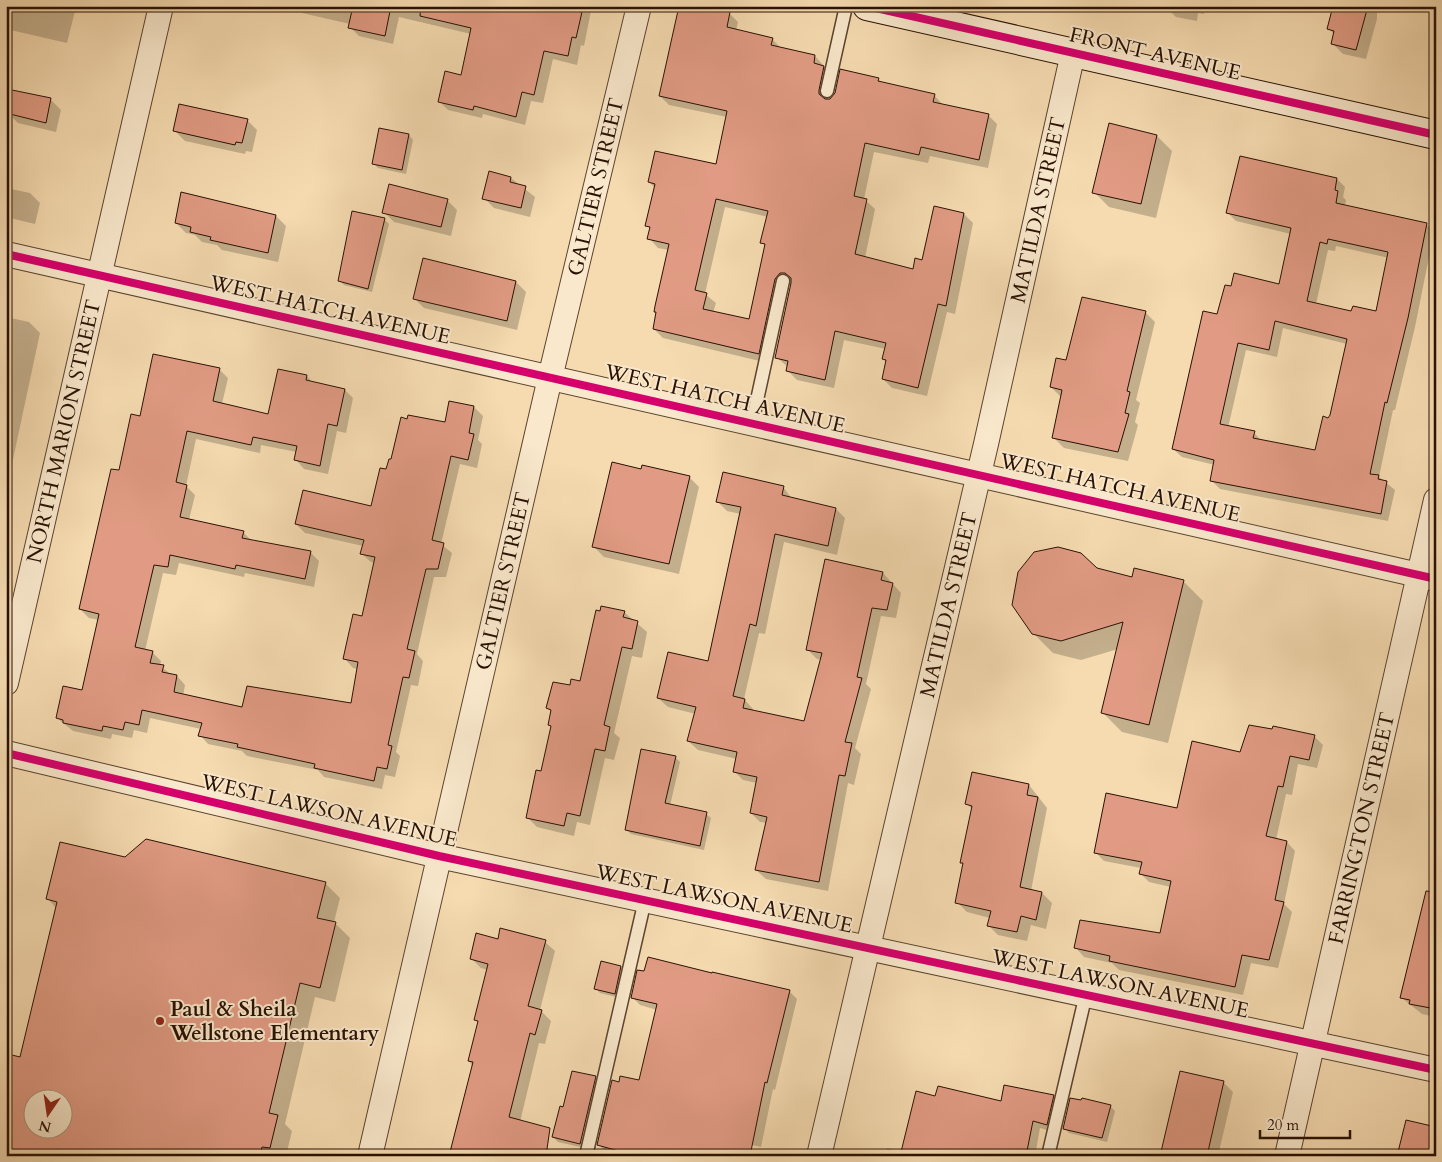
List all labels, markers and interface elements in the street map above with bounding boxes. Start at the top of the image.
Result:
street label: FRONT AVENUE [1066,20,1244,88]
street label: GALTIER STREET [560,95,631,279]
street label: MATILDA STREET [1003,114,1073,306]
street label: WEST HATCH AVENUE [206,268,453,352]
street label: NORTH MARION STREET [19,297,108,566]
street label: WEST HATCH AVENUE [601,357,848,441]
street label: WEST HATCH AVENUE [996,446,1243,530]
street label: GALTIER STREET [468,489,538,673]
street label: MATILDA STREET [912,509,984,701]
street label: FARRINGTON STREET [1321,710,1402,947]
street label: WEST LAWSON AVENUE [197,767,460,855]
street label: WEST LAWSON AVENUE [592,857,855,940]
street label: WEST LAWSON AVENUE [988,942,1251,1025]
place label: Paul & Sheila Wellstone Elementary [169,995,379,1048]
marker: Paul & Sheila Wellstone Elementary [154,1015,166,1027]
north arrow [22,1090,72,1140]
scale bar [1260,1107,1350,1139]
text: 20 m [1267,1115,1299,1135]
text: N [37,1116,53,1137]

